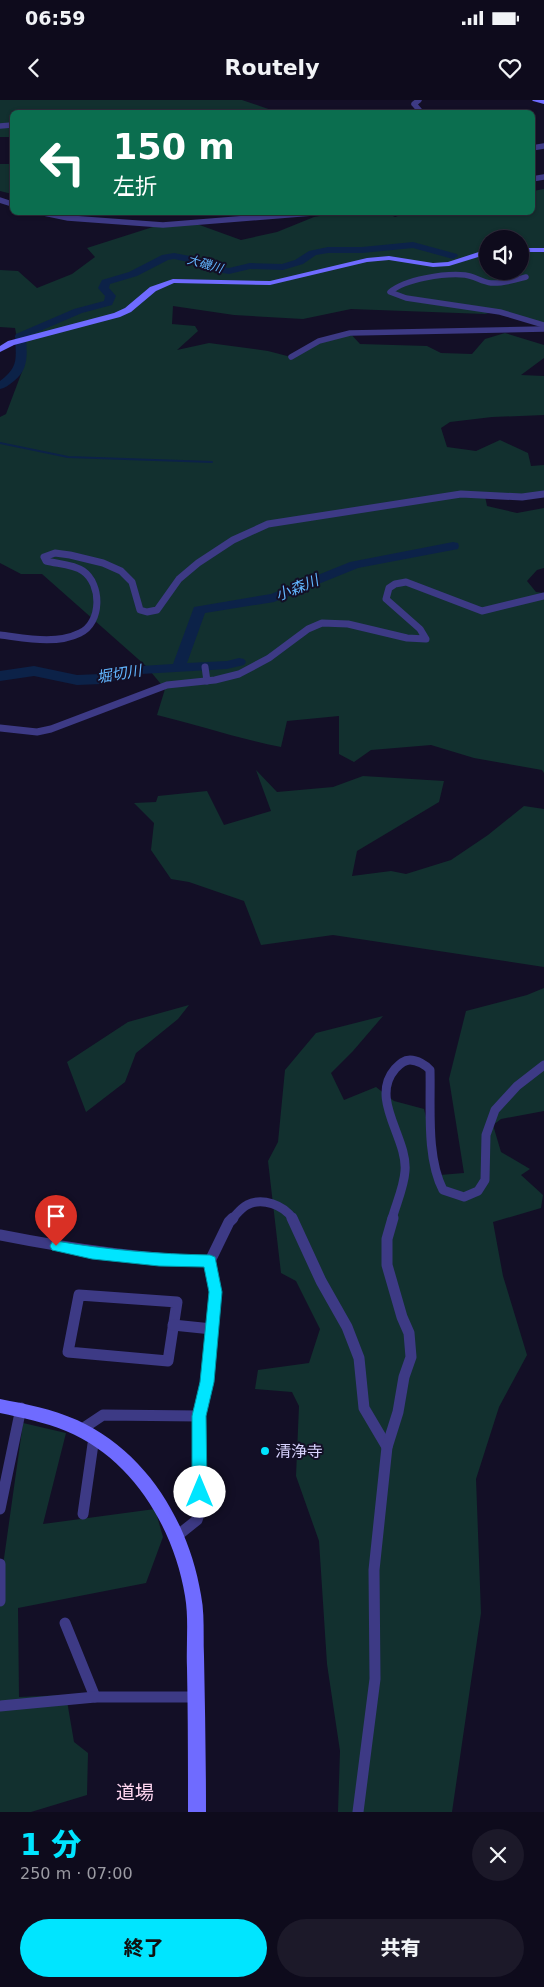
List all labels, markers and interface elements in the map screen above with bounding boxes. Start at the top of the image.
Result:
text: 06:59 [25,7,85,29]
icon: back [20,54,48,82]
icon: heart [496,54,524,82]
text: Routely [224,55,320,80]
text: 150 m [113,127,235,167]
icon: left [30,130,95,195]
text: 左折 [113,174,157,199]
map controls [479,230,529,280]
button: sound [479,230,529,280]
water label: 大磯川 [186,252,226,276]
water label: 小森川 [273,570,323,605]
water label: 堀切川 [95,661,145,686]
pin [35,1195,77,1246]
icon: arrive [42,1202,70,1230]
place label: 清浄寺 [275,1442,323,1461]
marker: 清浄寺 [259,1445,271,1457]
position arrow [173,1465,225,1517]
district label: 道場 [116,1781,154,1803]
text: 1 分 [20,1827,81,1862]
button: close [472,1829,524,1881]
text: 250 m · 07:00 [20,1864,133,1883]
button: 終了 [20,1919,267,1977]
button: 共有 [277,1919,524,1977]

